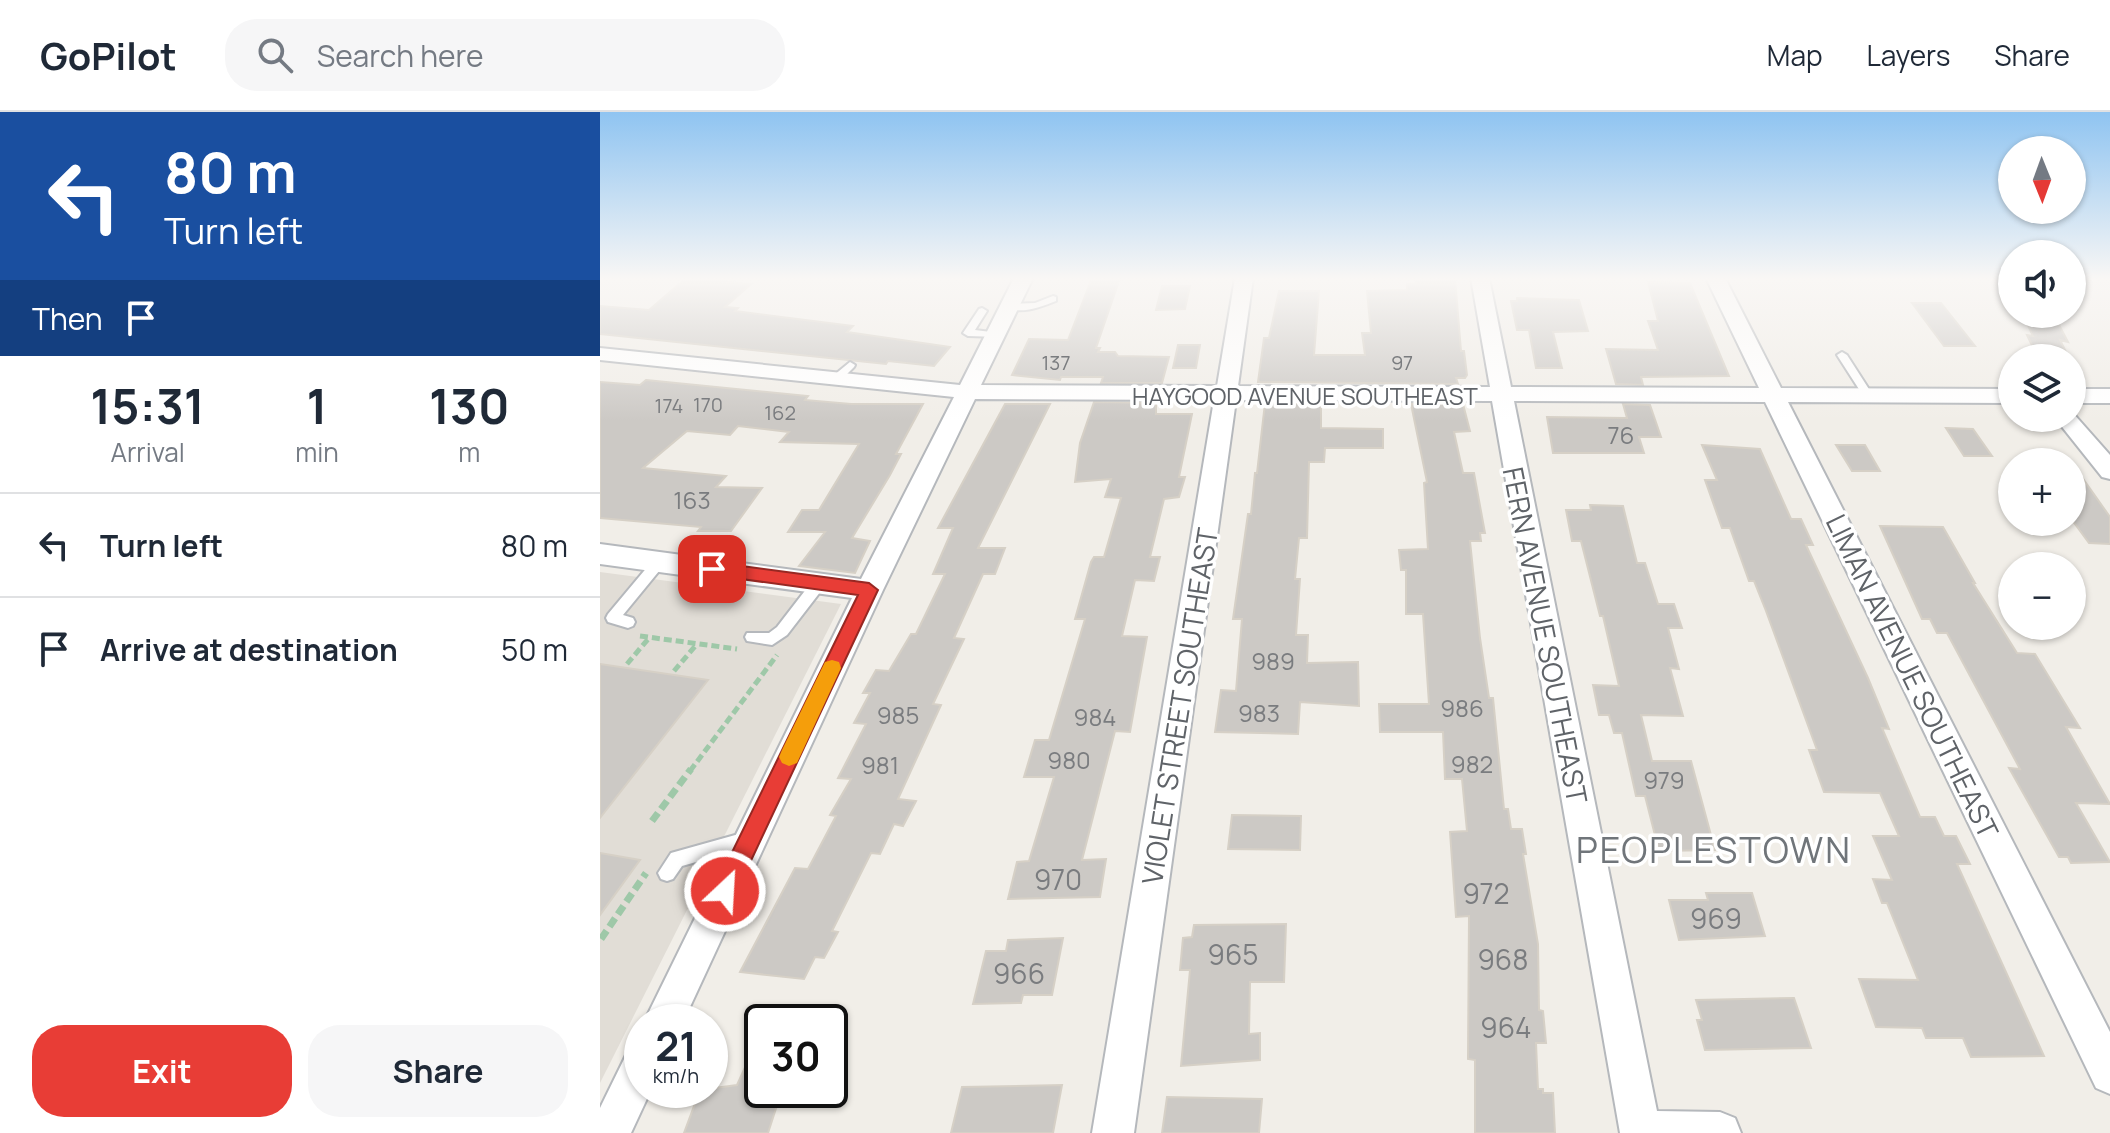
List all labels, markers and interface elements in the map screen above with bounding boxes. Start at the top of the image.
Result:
search box [225,19,785,91]
text: GoPilot [40,29,177,81]
icon: search [253,33,297,77]
text: Search here [317,35,484,76]
text: Map [1767,36,1823,74]
text: Layers [1867,36,1950,74]
text: Share [1994,36,2070,74]
text: 80 m [164,133,297,210]
north arrow [1998,136,2086,224]
map controls [1998,136,2086,640]
icon: left [32,144,136,248]
text: Turn left [164,206,303,255]
button: sound [1998,240,2086,328]
icon: arrive [119,296,163,340]
text: Then [32,298,103,339]
button: layers [1998,344,2086,432]
house number: 137 [1042,349,1070,376]
house number: 97 [1391,349,1413,376]
text: 15:31 [90,373,205,438]
text: 1 [306,373,327,438]
text: 130 [429,373,510,438]
street label: HAYGOOD AVENUE SOUTHEAST [1132,379,1479,412]
house number: 170 [693,391,723,418]
house number: 174 [655,392,683,419]
house number: 162 [764,399,796,426]
house number: 76 [1608,418,1634,451]
text: Arrival [110,434,185,470]
text: min [295,434,339,470]
text: m [458,434,480,470]
button: + [1998,448,2086,536]
street label: FERN AVENUE SOUTHEAST [1495,464,1597,807]
house number: 163 [673,483,711,516]
street label: LIMAN AVENUE SOUTHEAST [1818,508,2008,845]
icon: left [32,523,76,567]
text: Turn left [100,525,223,566]
text: 80 m [501,525,568,566]
street label: VIOLET STREET SOUTHEAST [1132,525,1226,887]
pin [678,535,746,603]
icon: arrive [690,547,734,591]
button: − [1998,552,2086,640]
icon: arrive [32,627,76,671]
text: Arrive at destination [100,629,398,670]
text: 50 m [501,629,568,670]
house number: 989 [1251,644,1295,677]
house number: 986 [1440,691,1484,724]
house number: 983 [1238,696,1280,729]
house number: 985 [877,698,919,731]
house number: 984 [1074,700,1116,733]
house number: 980 [1047,743,1091,776]
house number: 982 [1451,747,1493,780]
house number: 981 [861,748,899,781]
house number: 979 [1643,763,1685,796]
district label: PEOPLESTOWN [1576,825,1852,874]
position arrow [683,849,767,933]
house number: 970 [1034,860,1082,898]
house number: 972 [1462,874,1510,912]
house number: 969 [1690,899,1742,937]
house number: 965 [1208,935,1258,973]
house number: 968 [1477,940,1529,978]
house number: 966 [993,954,1045,992]
speed limit sign: 30 [744,1004,848,1108]
house number: 964 [1480,1008,1532,1046]
text: 21 [655,1018,697,1073]
button: Exit [32,1025,292,1117]
button: Share [308,1025,568,1117]
text: km/h [653,1062,699,1089]

